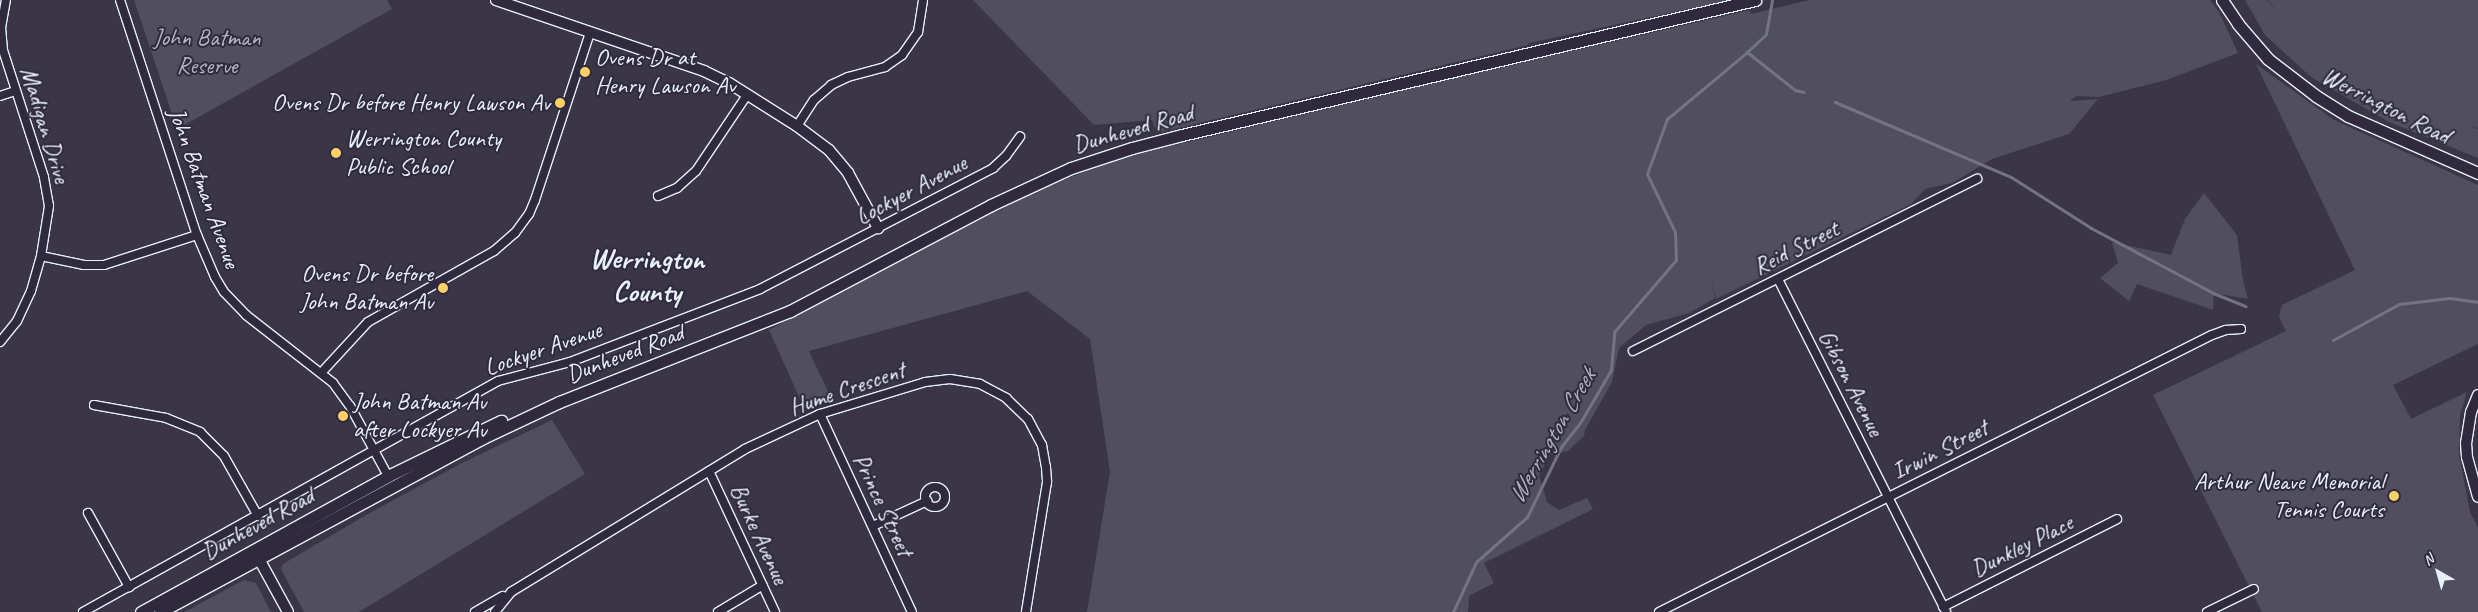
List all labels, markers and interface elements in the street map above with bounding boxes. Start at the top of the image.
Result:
park label: John Batman Reserve [152,24,262,80]
place label: Ovens Dr at Henry Lawson Av [595,44,736,100]
street label: Werrington Road [2317,61,2455,151]
street label: Madigan Drive [14,64,76,186]
marker: Ovens Dr at Henry Lawson Av [579,66,591,78]
place label: Ovens Dr before Henry Lawson Av [272,89,550,117]
marker: Ovens Dr before Henry Lawson Av [554,97,566,109]
street label: Dunheved Road [1070,98,1196,160]
street label: John Batman Avenue [161,103,247,273]
place label: Werrington County Public School [346,125,501,181]
marker: Werrington County Public School [330,147,342,159]
street label: Lockyer Avenue [851,149,971,231]
street label: Reid Street [1748,214,1844,282]
district label: Werrington County [590,241,704,309]
place label: Ovens Dr before John Batman Av [298,260,433,316]
marker: Ovens Dr before John Batman Av [437,282,449,294]
street label: Lockyer Avenue [481,316,605,382]
street label: Dunheved Road [562,318,688,390]
street label: Gibson Avenue [1812,325,1890,441]
street label: Hume Crescent [785,356,909,422]
water label: Werrington Creek [1502,364,1602,508]
place label: John Batman Av after Lockyer Av [353,388,488,444]
marker: John Batman Av after Lockyer Av [337,410,349,422]
street label: Irwin Street [1887,414,1993,486]
street label: Prince Street [847,449,919,561]
place label: Arthur Neave Memorial Tennis Courts [2193,468,2384,524]
street label: Burke Avenue [723,479,795,589]
street label: Dunheved Road [197,481,319,567]
marker: Arthur Neave Memorial Tennis Courts [2388,490,2400,502]
street label: Dunkley Place [1966,508,2078,584]
north arrow [2413,547,2463,597]
text: N [2420,550,2437,569]

